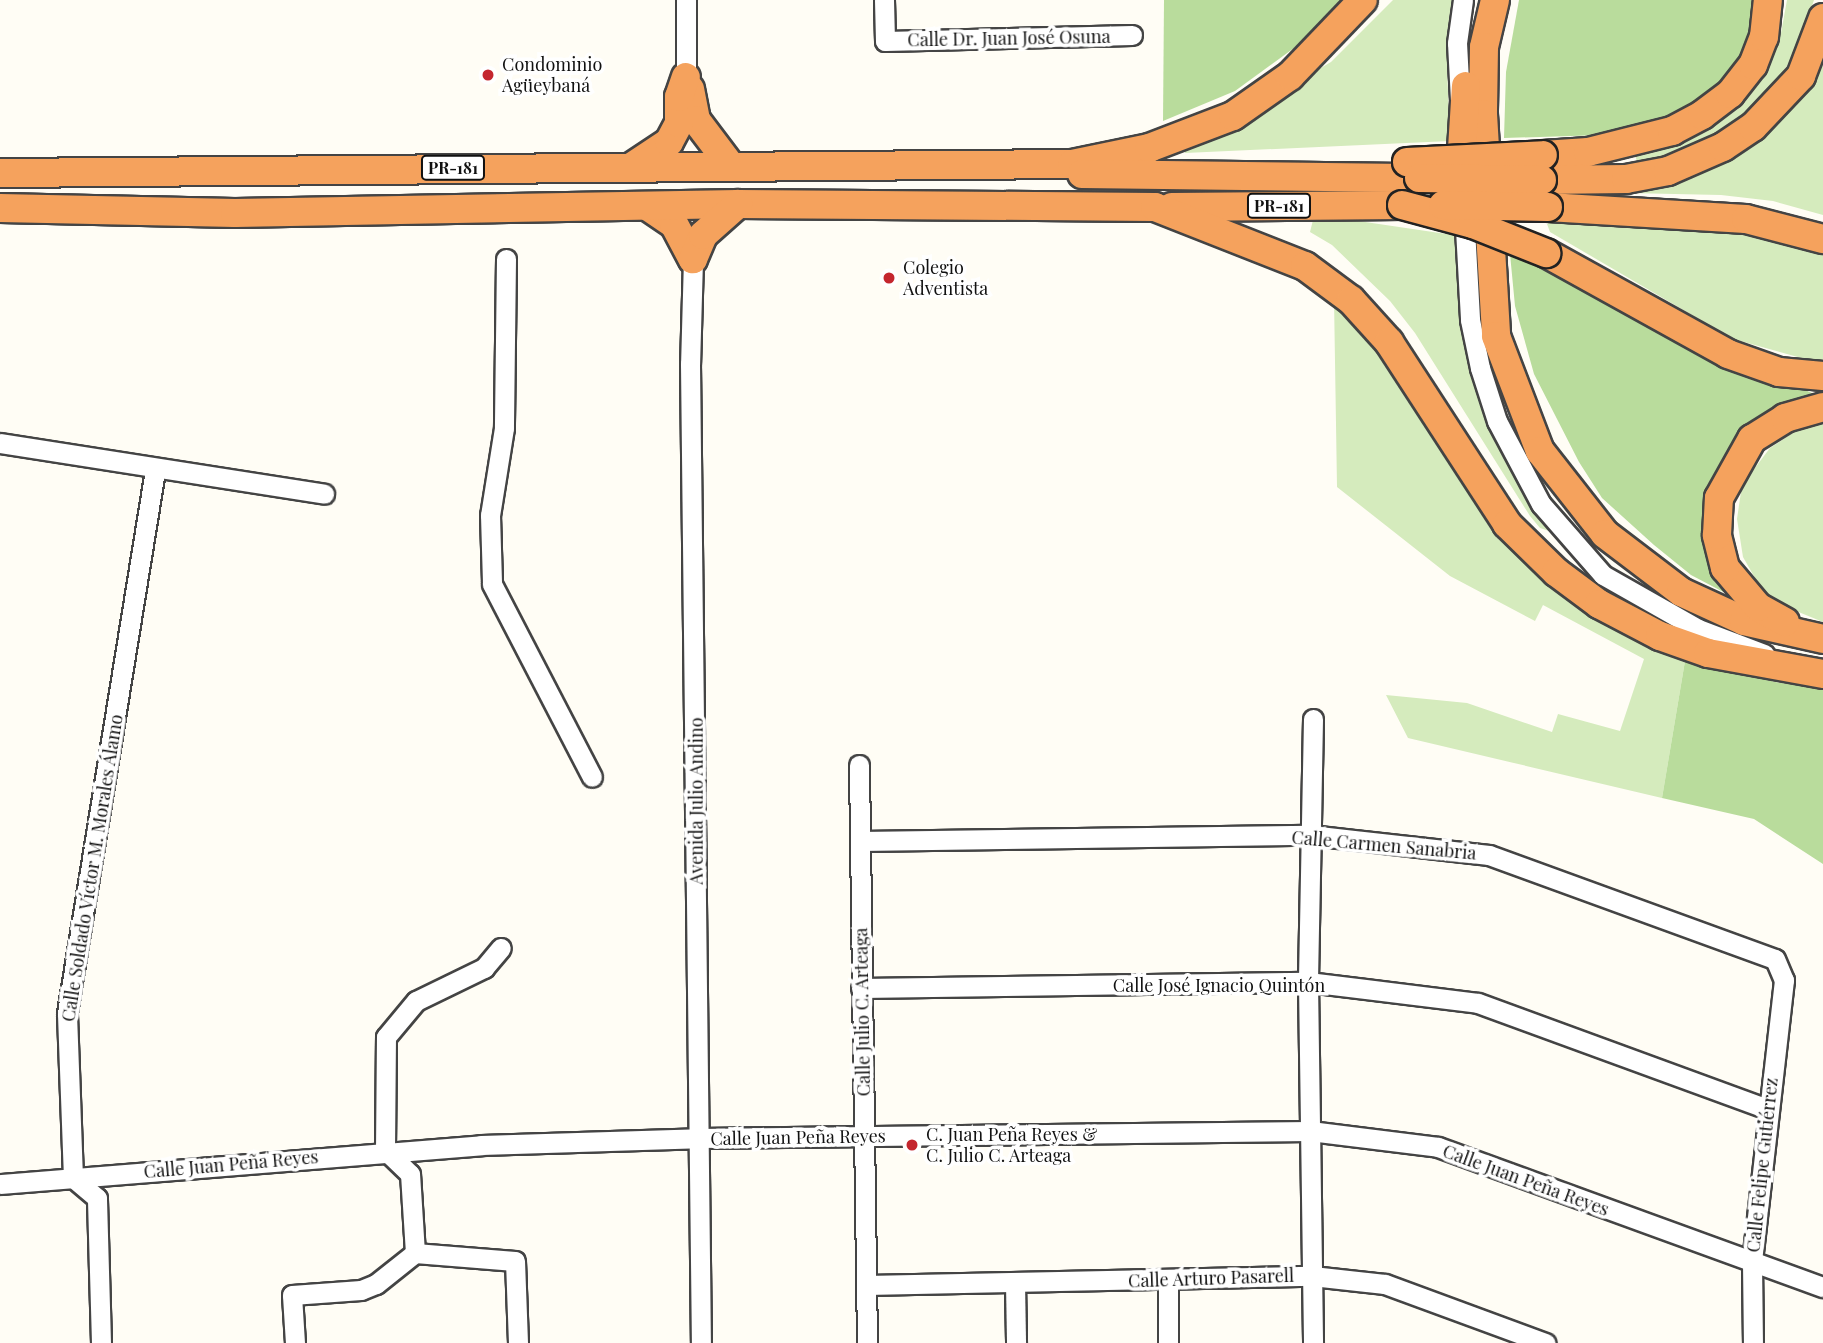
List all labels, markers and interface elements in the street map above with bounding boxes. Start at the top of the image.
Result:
street label: Calle Dr. Juan José Osuna [907,25,1111,51]
place label: Condominio Agüeybaná [502,54,602,96]
marker: Condominio Agüeybaná [480,67,496,83]
road number: PR-181 [420,156,486,180]
road number: PR-181 [1246,194,1312,218]
place label: Colegio Adventista [903,257,988,300]
marker: Colegio Adventista [881,270,897,286]
street label: Calle Soldado Víctor M. Morales Álamo [57,712,127,1024]
street label: Avenida Julio Andino [685,717,707,885]
street label: Calle Carmen Sanabria [1291,826,1477,864]
street label: Calle Julio C. Arteaga [850,927,874,1097]
street label: Calle José Ignacio Quintón [1113,974,1325,996]
street label: Calle Felipe Gutiérrez [1742,1077,1782,1253]
place label: C. Juan Peña Reyes & C. Julio C. Arteaga [926,1124,1098,1166]
street label: Calle Juan Peña Reyes [710,1125,886,1149]
marker: C. Juan Peña Reyes & C. Julio C. Arteaga [904,1137,920,1153]
street label: Calle Juan Peña Reyes [1440,1140,1612,1220]
street label: Calle Juan Peña Reyes [143,1146,319,1182]
street label: Calle Arturo Pasarell [1127,1264,1295,1292]

